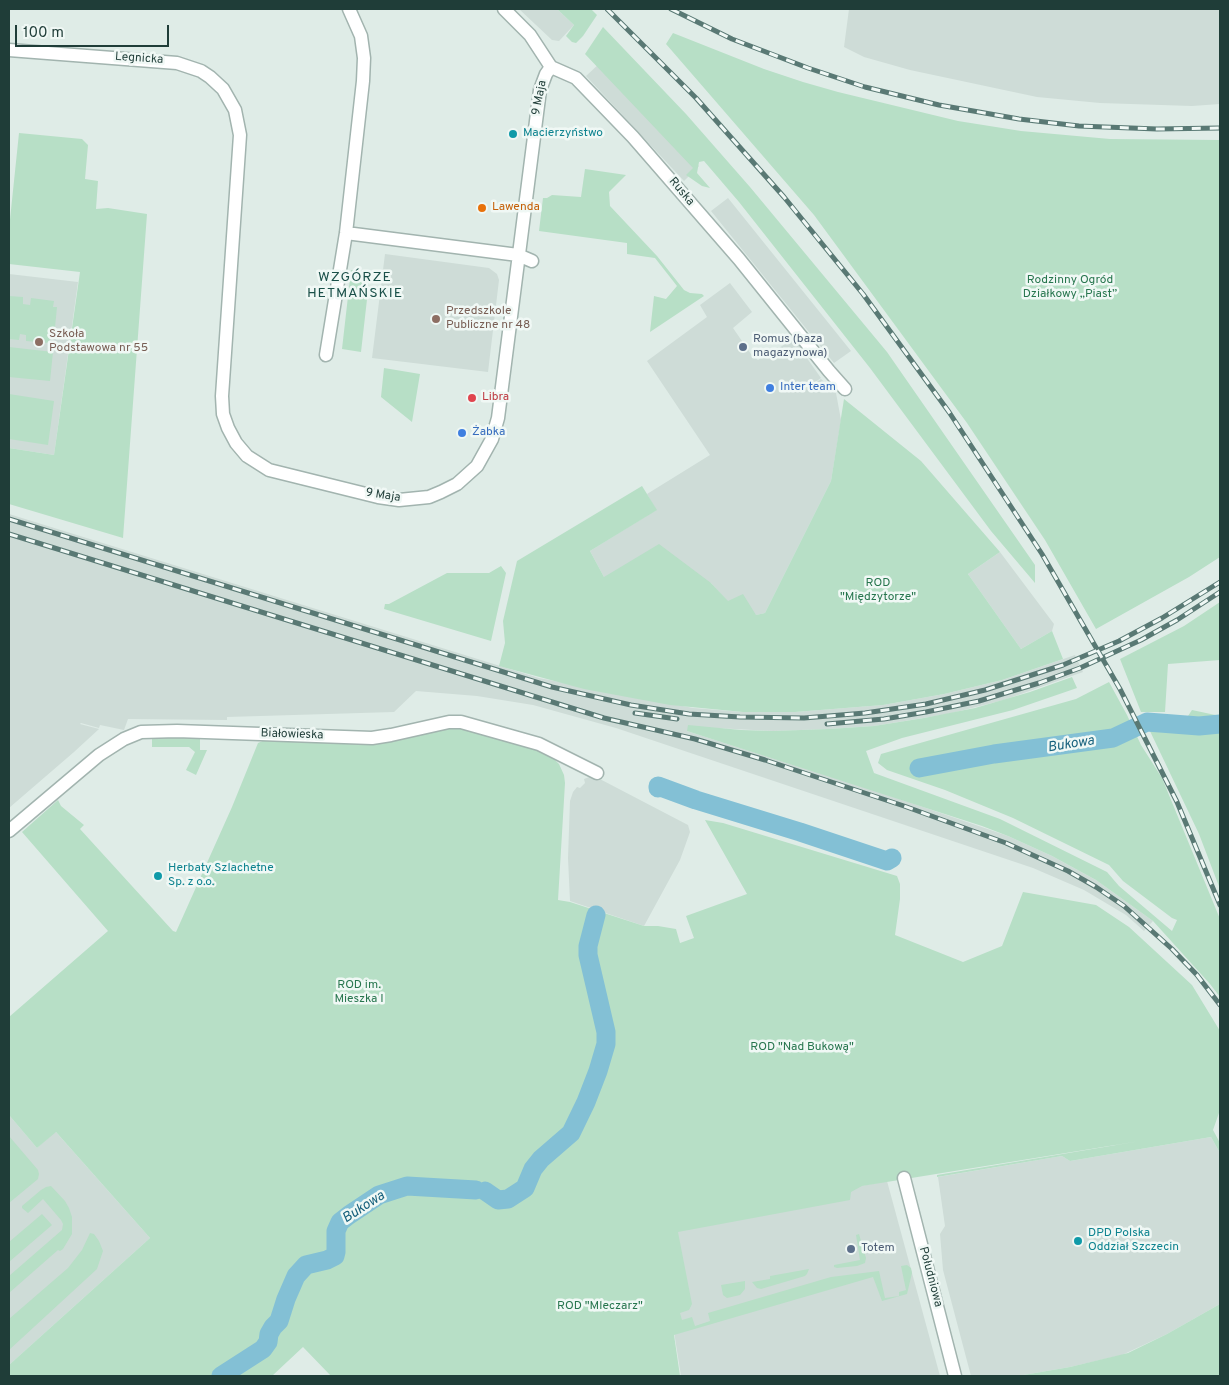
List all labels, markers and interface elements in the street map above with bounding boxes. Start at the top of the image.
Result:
scale bar [18,15,171,47]
text: 100 m [23,24,64,43]
street label: Legnicka [114,50,164,68]
street label: 9 Maja [530,79,550,117]
place label: Macierzyństwo [523,127,603,141]
marker: Macierzyństwo [507,128,519,140]
street label: Ruska [665,175,697,209]
place label: Lawenda [492,201,540,215]
marker: Lawenda [476,202,488,214]
district label: WZGÓRZE HETMAŃSKIE [306,270,404,302]
park label: Rodzinny Ogród Działkowy „Piast” [1023,274,1117,302]
place label: Przedszkole Publiczne nr 48 [446,305,530,333]
marker: Przedszkole Publiczne nr 48 [430,313,442,325]
place label: Szkoła Podstawowa nr 55 [49,328,148,356]
place label: Romus (baza magazynowa) [753,333,827,361]
marker: Szkoła Podstawowa nr 55 [33,336,45,348]
marker: Romus (baza magazynowa) [737,341,749,353]
place label: Inter team [780,381,836,395]
marker: Inter team [764,382,776,394]
place label: Libra [482,391,509,405]
marker: Libra [466,392,478,404]
place label: Żabka [472,426,505,440]
marker: Żabka [456,427,468,439]
street label: 9 Maja [364,486,402,506]
park label: ROD "Międzytorze" [840,577,916,605]
street label: Białowieska [260,727,324,743]
water label: Bukowa [1046,733,1096,757]
place label: Herbaty Szlachetne Sp. z o.o. [168,862,274,890]
marker: Herbaty Szlachetne Sp. z o.o. [152,870,164,882]
park label: ROD im. Mieszka I [334,979,384,1007]
park label: ROD "Nad Bukową" [750,1041,854,1055]
water label: Bukowa [340,1188,388,1228]
place label: DPD Polska Oddział Szczecin [1088,1227,1179,1255]
marker: DPD Polska Oddział Szczecin [1072,1235,1084,1247]
place label: Totem [861,1242,895,1256]
marker: Totem [845,1243,857,1255]
street label: Południowa [915,1245,945,1309]
park label: ROD "Mleczarz" [557,1300,643,1314]

